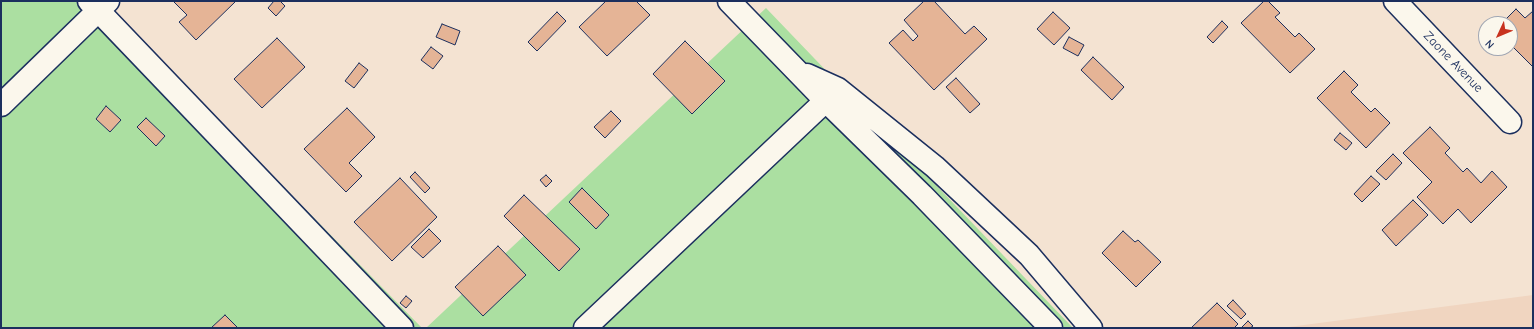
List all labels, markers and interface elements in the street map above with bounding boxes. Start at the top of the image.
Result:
north arrow [1478,16,1518,56]
street label: Zaone Avenue [1420,28,1486,96]
text: N [1483,37,1497,51]

